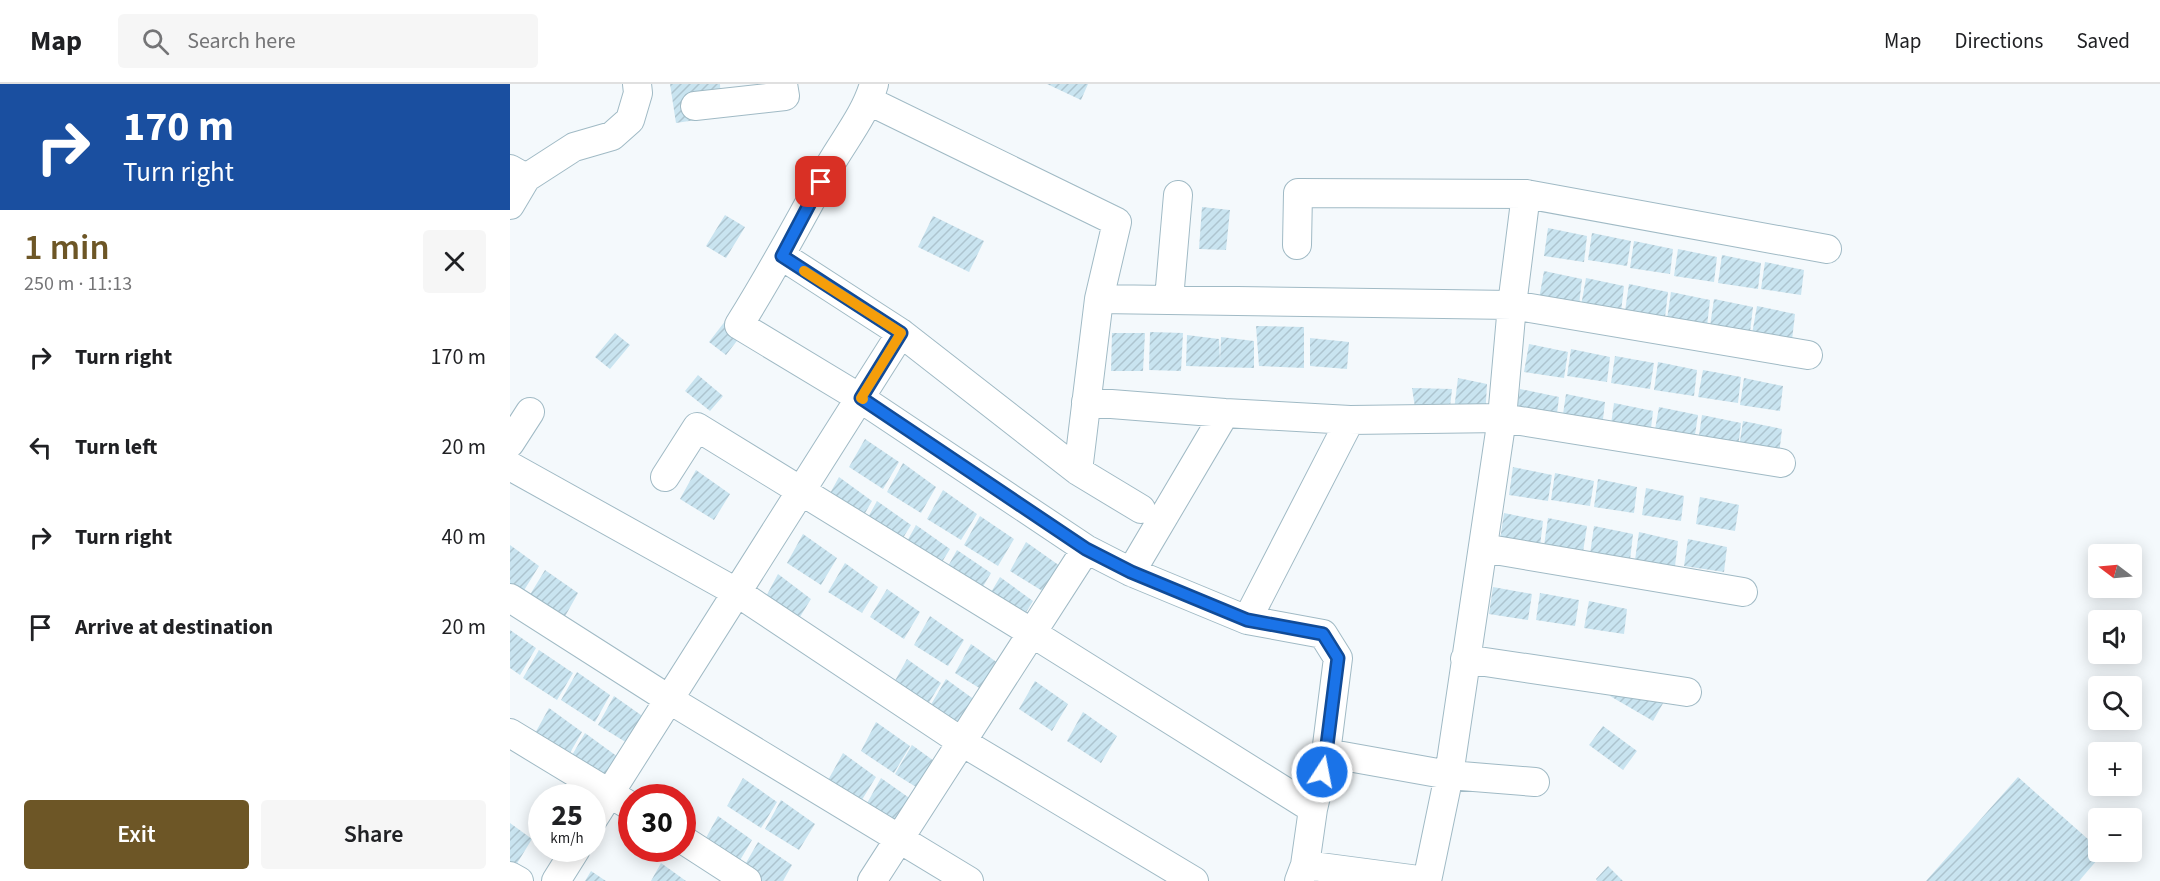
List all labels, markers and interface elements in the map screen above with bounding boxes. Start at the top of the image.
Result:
search box [118,14,538,68]
text: Map [30,21,82,61]
icon: search [139,25,172,58]
text: Search here [187,25,296,57]
text: Map [1884,26,1922,56]
text: Directions [1955,26,2043,56]
text: Saved [2076,26,2130,56]
text: 170 m [123,97,234,157]
icon: right [24,108,102,186]
text: Turn right [123,153,234,192]
pin [795,156,846,207]
icon: arrive [804,165,837,198]
text: 1 min [24,222,110,273]
button: close [423,230,486,293]
text: 250 m · 11:13 [24,270,132,298]
icon: right [24,341,57,374]
text: Turn right [75,341,172,373]
text: 170 m [431,341,486,373]
icon: left [24,431,57,464]
text: Turn left [75,431,157,463]
text: 20 m [441,431,486,463]
icon: right [24,521,57,554]
text: Turn right [75,521,172,553]
text: 40 m [441,521,486,553]
north arrow [2088,544,2142,598]
map controls [2088,544,2142,862]
button: sound [2088,610,2142,664]
icon: arrive [24,611,57,644]
text: Arrive at destination [75,611,273,643]
text: 20 m [441,611,486,643]
button: search [2088,676,2142,730]
position arrow [1290,740,1354,804]
button: + [2088,742,2142,796]
speed limit sign: 30 [618,784,696,862]
text: 25 [551,794,583,837]
button: Exit [24,800,249,869]
button: Share [261,800,486,869]
button: − [2088,808,2142,862]
text: km/h [550,828,584,849]

